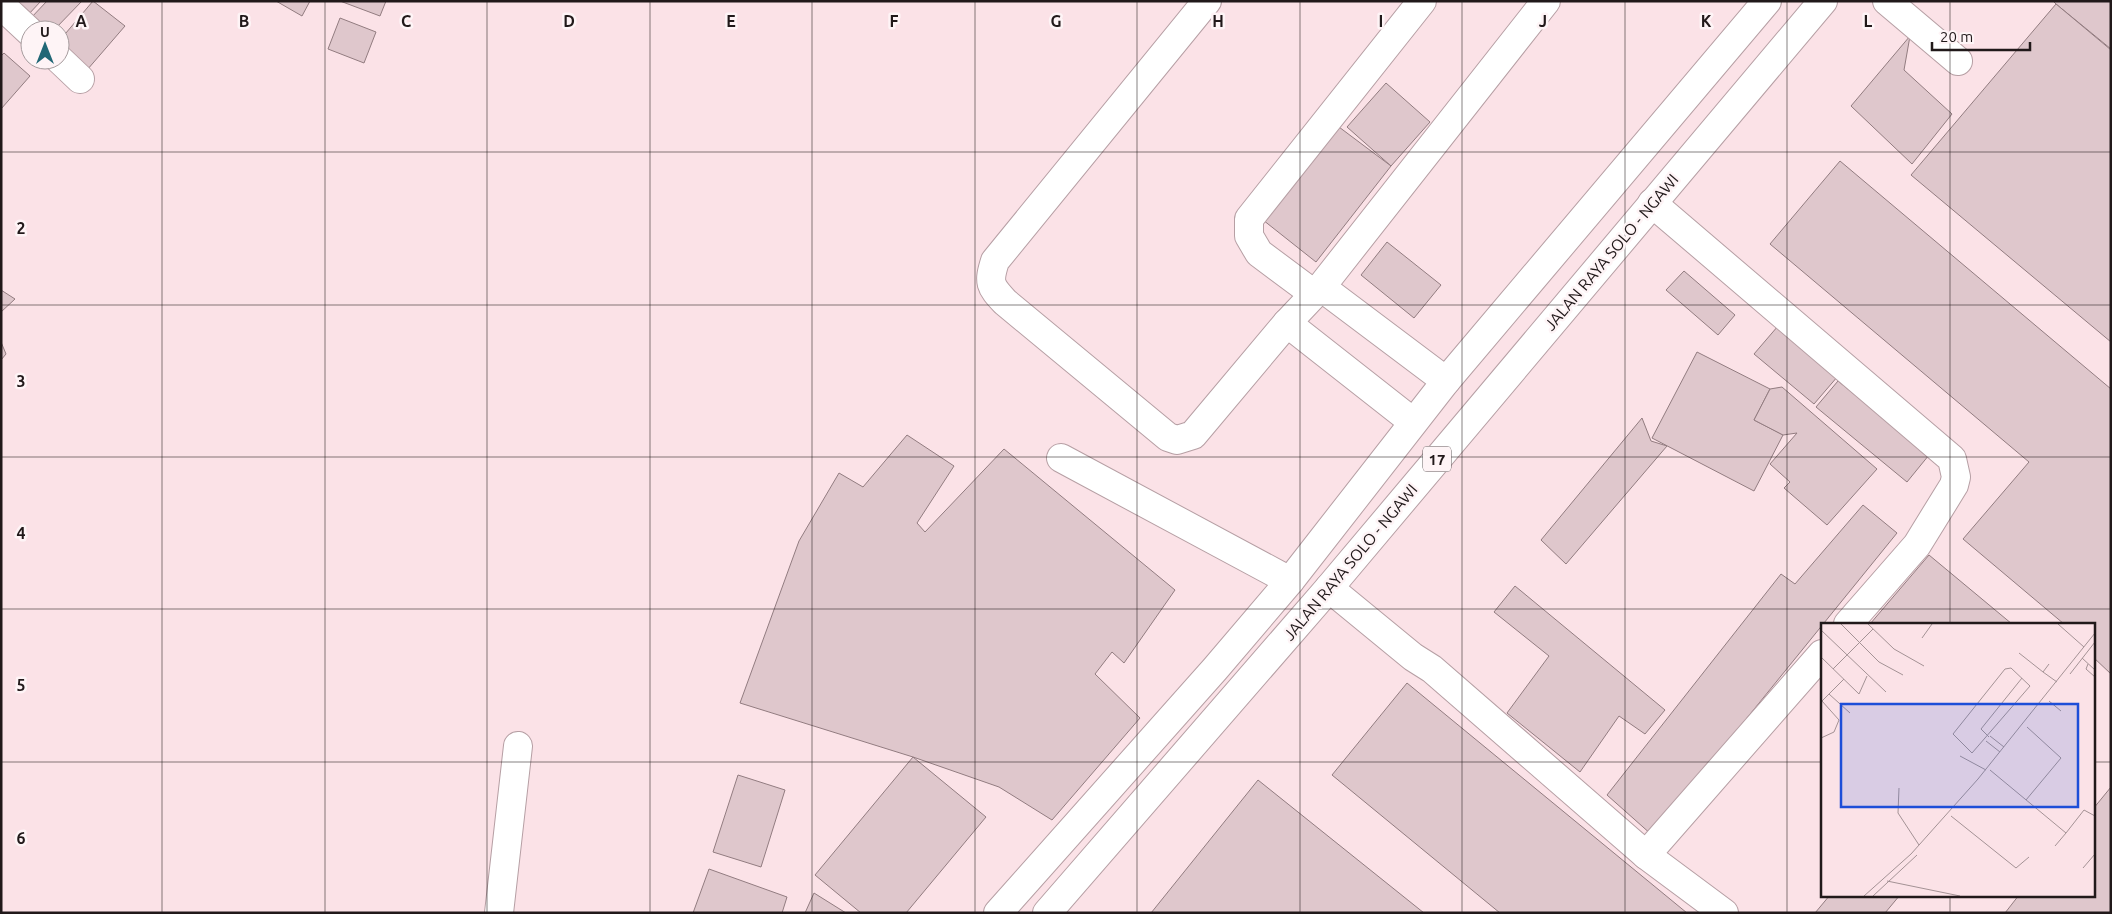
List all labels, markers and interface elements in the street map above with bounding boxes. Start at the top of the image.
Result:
text: A [75,12,87,30]
text: B [239,12,249,30]
text: C [401,12,411,30]
text: D [563,12,575,30]
text: E [726,12,736,30]
text: F [890,12,899,30]
text: G [1050,12,1062,30]
text: H [1212,12,1224,30]
text: I [1379,12,1383,30]
text: J [1539,12,1547,30]
text: K [1701,12,1712,30]
text: L [1864,12,1873,30]
north arrow [20,20,70,70]
scale bar [1932,20,2030,52]
text: U [40,24,50,40]
text: 20 m [1940,28,1973,45]
street label: JALAN RAYA SOLO - NGAWI [1540,170,1682,334]
text: 2 [16,219,26,237]
text: 3 [16,372,26,390]
road number: 17 [1423,446,1451,472]
street label: JALAN RAYA SOLO - NGAWI [1279,480,1421,644]
text: 4 [16,524,26,542]
inset map [1821,623,2094,896]
text: 5 [16,676,26,694]
text: 6 [16,829,26,847]

